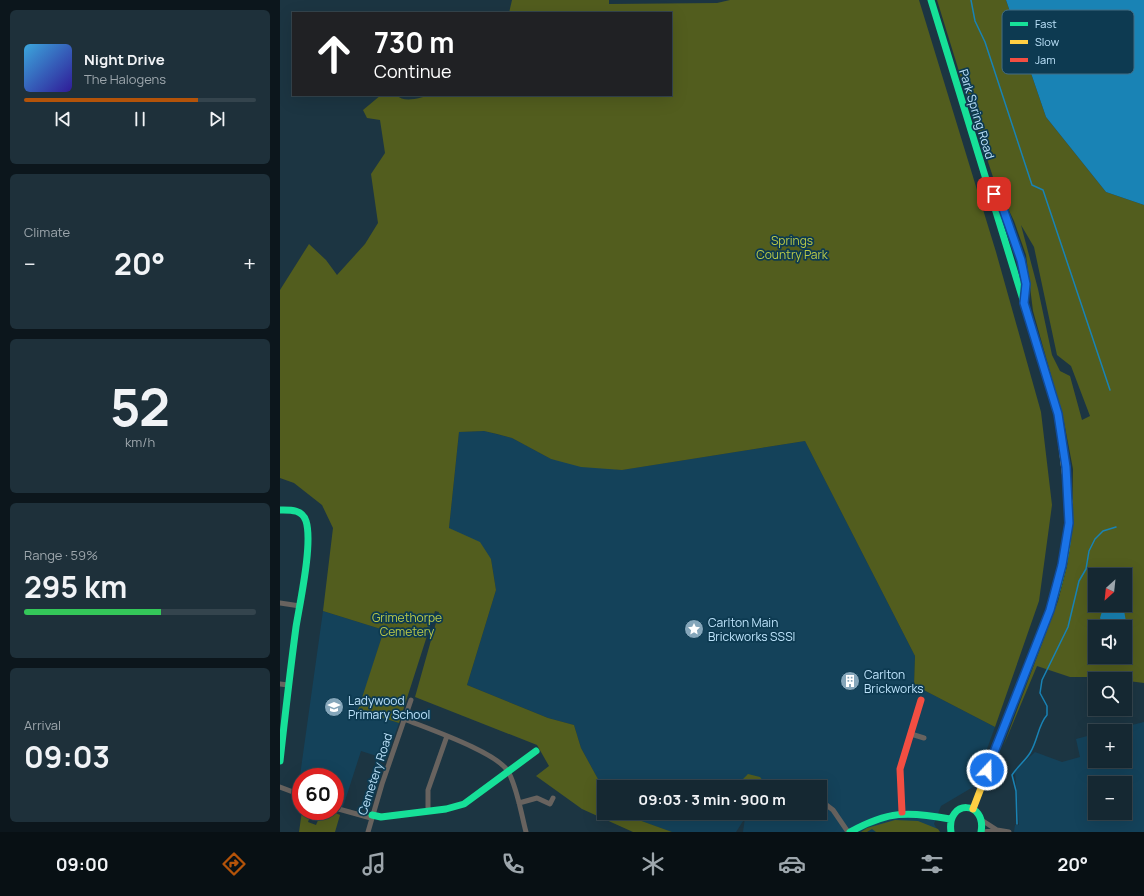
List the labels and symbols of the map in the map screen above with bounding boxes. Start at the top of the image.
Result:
legend [1002,10,1134,74]
text: Fast [1035,16,1057,31]
text: Slow [1035,34,1060,49]
text: Jam [1035,52,1056,67]
street label: Park Spring Road [955,67,999,161]
pin [977,177,1011,211]
park label: Springs Country Park [756,232,829,263]
north arrow [1088,568,1132,612]
park label: Grimethorpe Cemetery [372,609,442,640]
place label: Carlton Main Brickworks SSSI [708,614,795,645]
place icon: Carlton Main Brickworks SSSI [683,618,705,640]
place label: Carlton Brickworks [864,666,924,697]
building icon: Carlton Brickworks [839,670,861,692]
place label: Ladywood Primary School [348,692,430,723]
school or university icon: Ladywood Primary School [323,696,345,718]
street label: Cemetery Road [354,731,396,817]
position arrow [966,749,1008,791]
speed limit sign: 60 [292,768,344,820]

